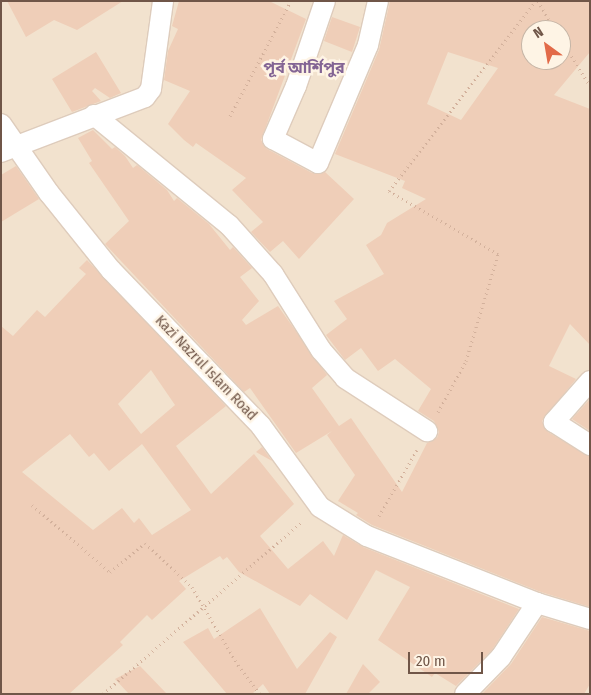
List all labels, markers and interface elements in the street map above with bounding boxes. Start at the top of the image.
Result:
north arrow [521,20,571,70]
text: N [530,23,546,42]
district label: পূর্ব আর্শিপুর [263,58,345,78]
street label: Kazi Nazrul Islam Road [151,312,261,424]
scale bar [411,642,486,674]
text: 20 m [416,652,446,670]

